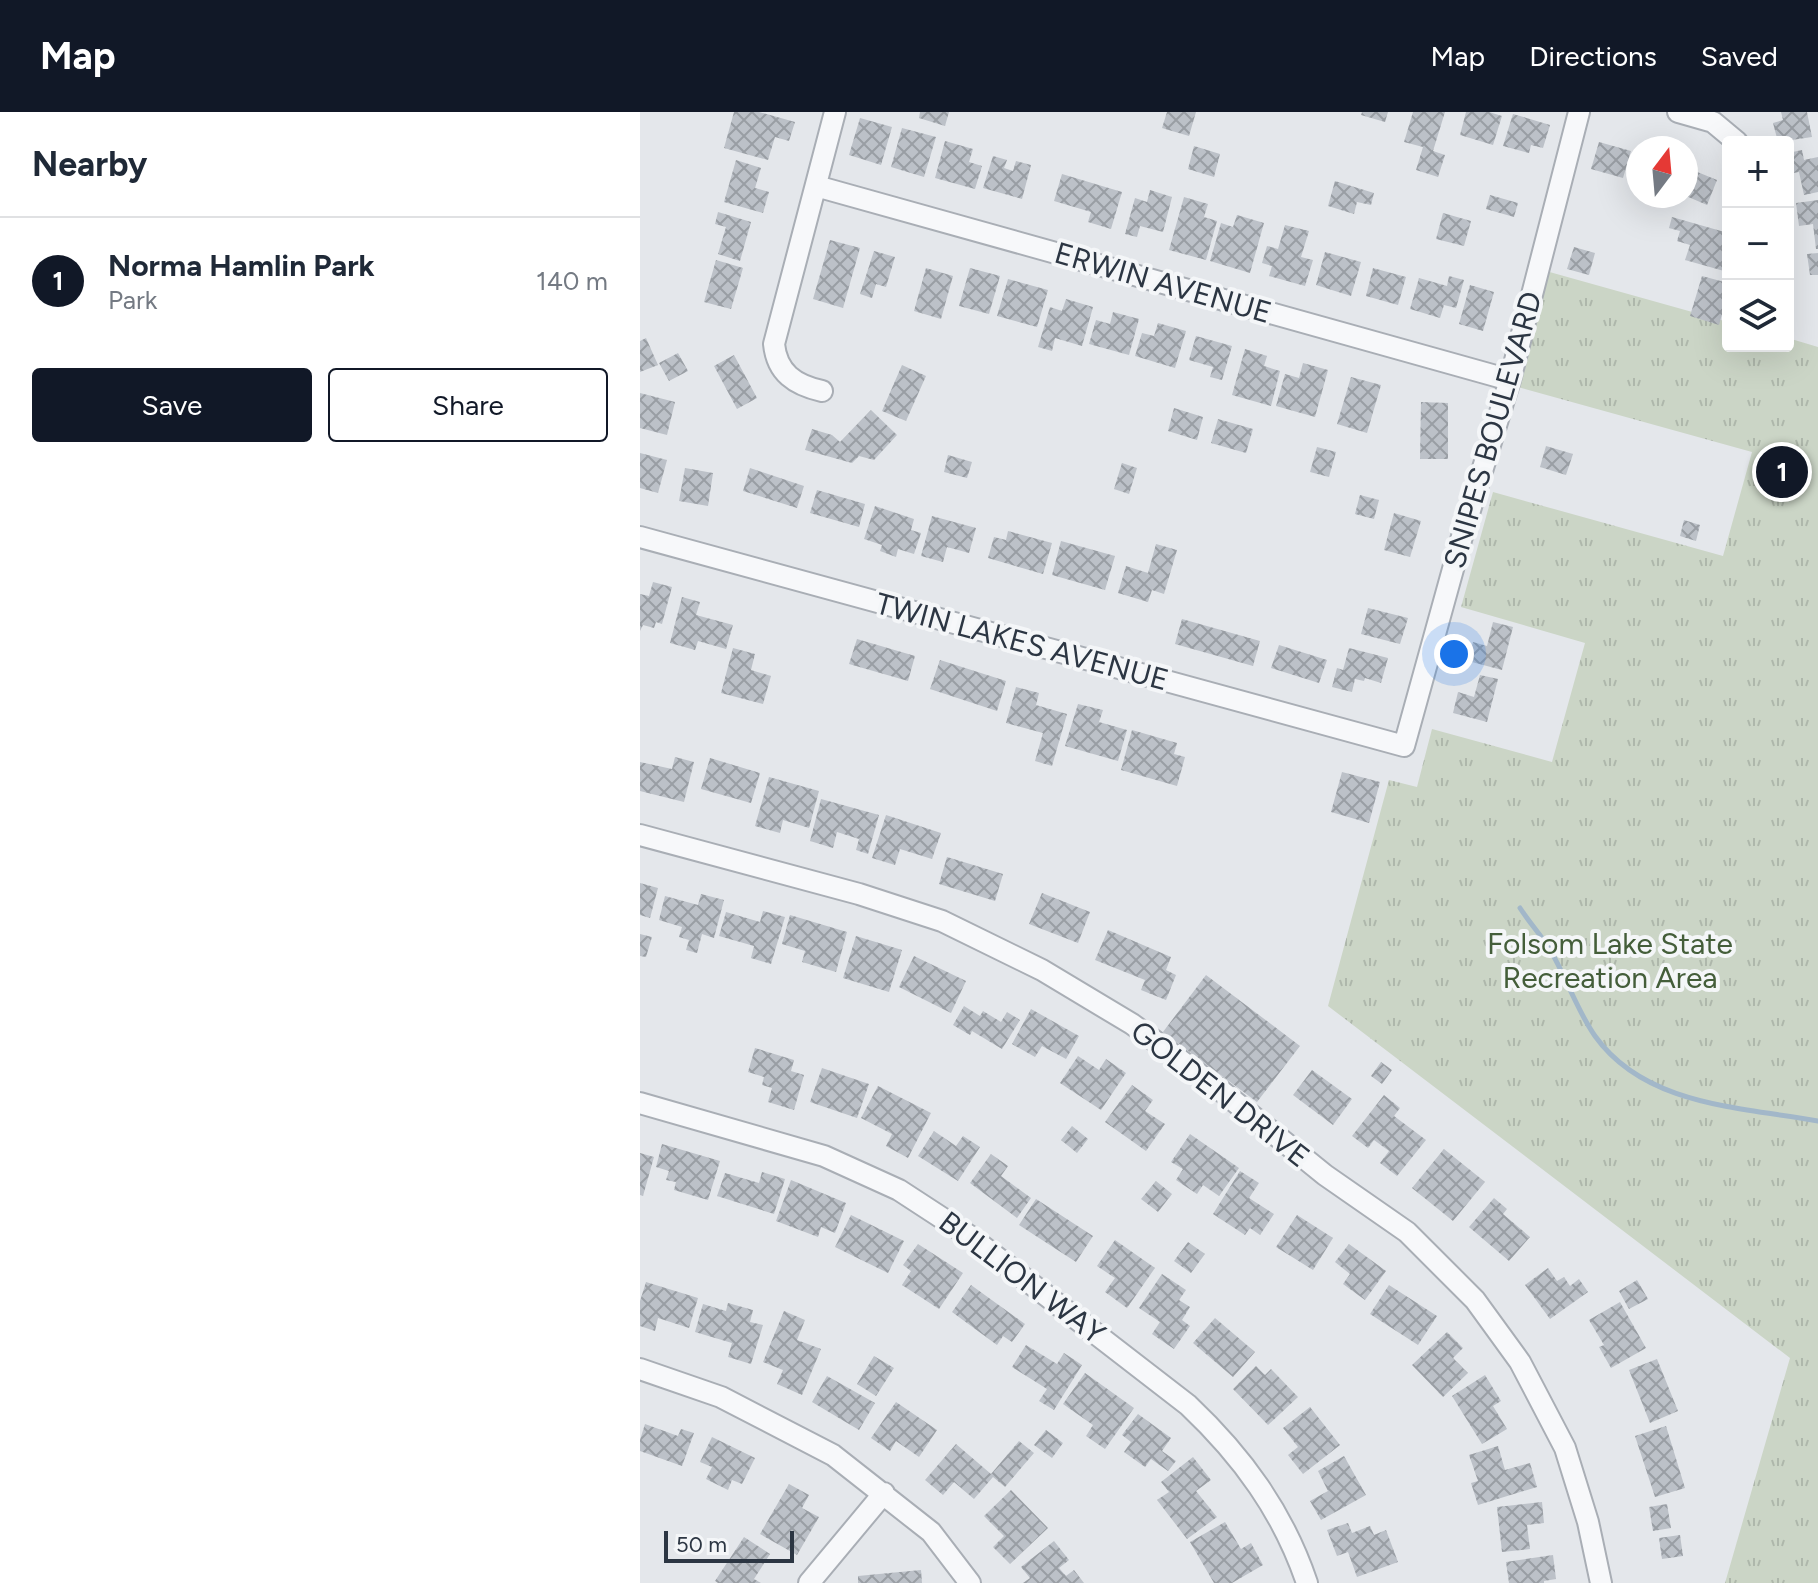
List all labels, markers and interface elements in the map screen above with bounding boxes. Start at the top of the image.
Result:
text: Map [40,33,116,79]
text: Map [1431,39,1485,73]
text: Directions [1529,39,1657,73]
text: Saved [1701,39,1778,73]
north arrow [1626,136,1698,208]
map controls [1722,136,1794,352]
button: + [1722,136,1794,208]
text: Nearby [32,144,147,185]
button: − [1722,208,1794,280]
street label: ERWIN AVENUE [1050,234,1276,331]
text: Norma Hamlin Park [108,247,375,284]
text: 1 [53,265,63,297]
text: 140 m [536,265,608,297]
button: layers [1722,280,1794,352]
text: Park [108,284,157,316]
street label: SNIPES BOULEVARD [1435,287,1550,572]
button: Save [32,368,312,442]
button: Share [328,368,608,442]
pin: 1 [1756,442,1808,502]
street label: TWIN LAKES AVENUE [872,585,1173,698]
your location [1434,634,1474,674]
park label: Folsom Lake State Recreation Area [1487,925,1733,996]
street label: GOLDEN DRIVE [1123,1012,1317,1175]
street label: BULLION WAY [932,1203,1113,1352]
scale bar [664,1527,794,1563]
text: 50 m [676,1531,727,1558]

